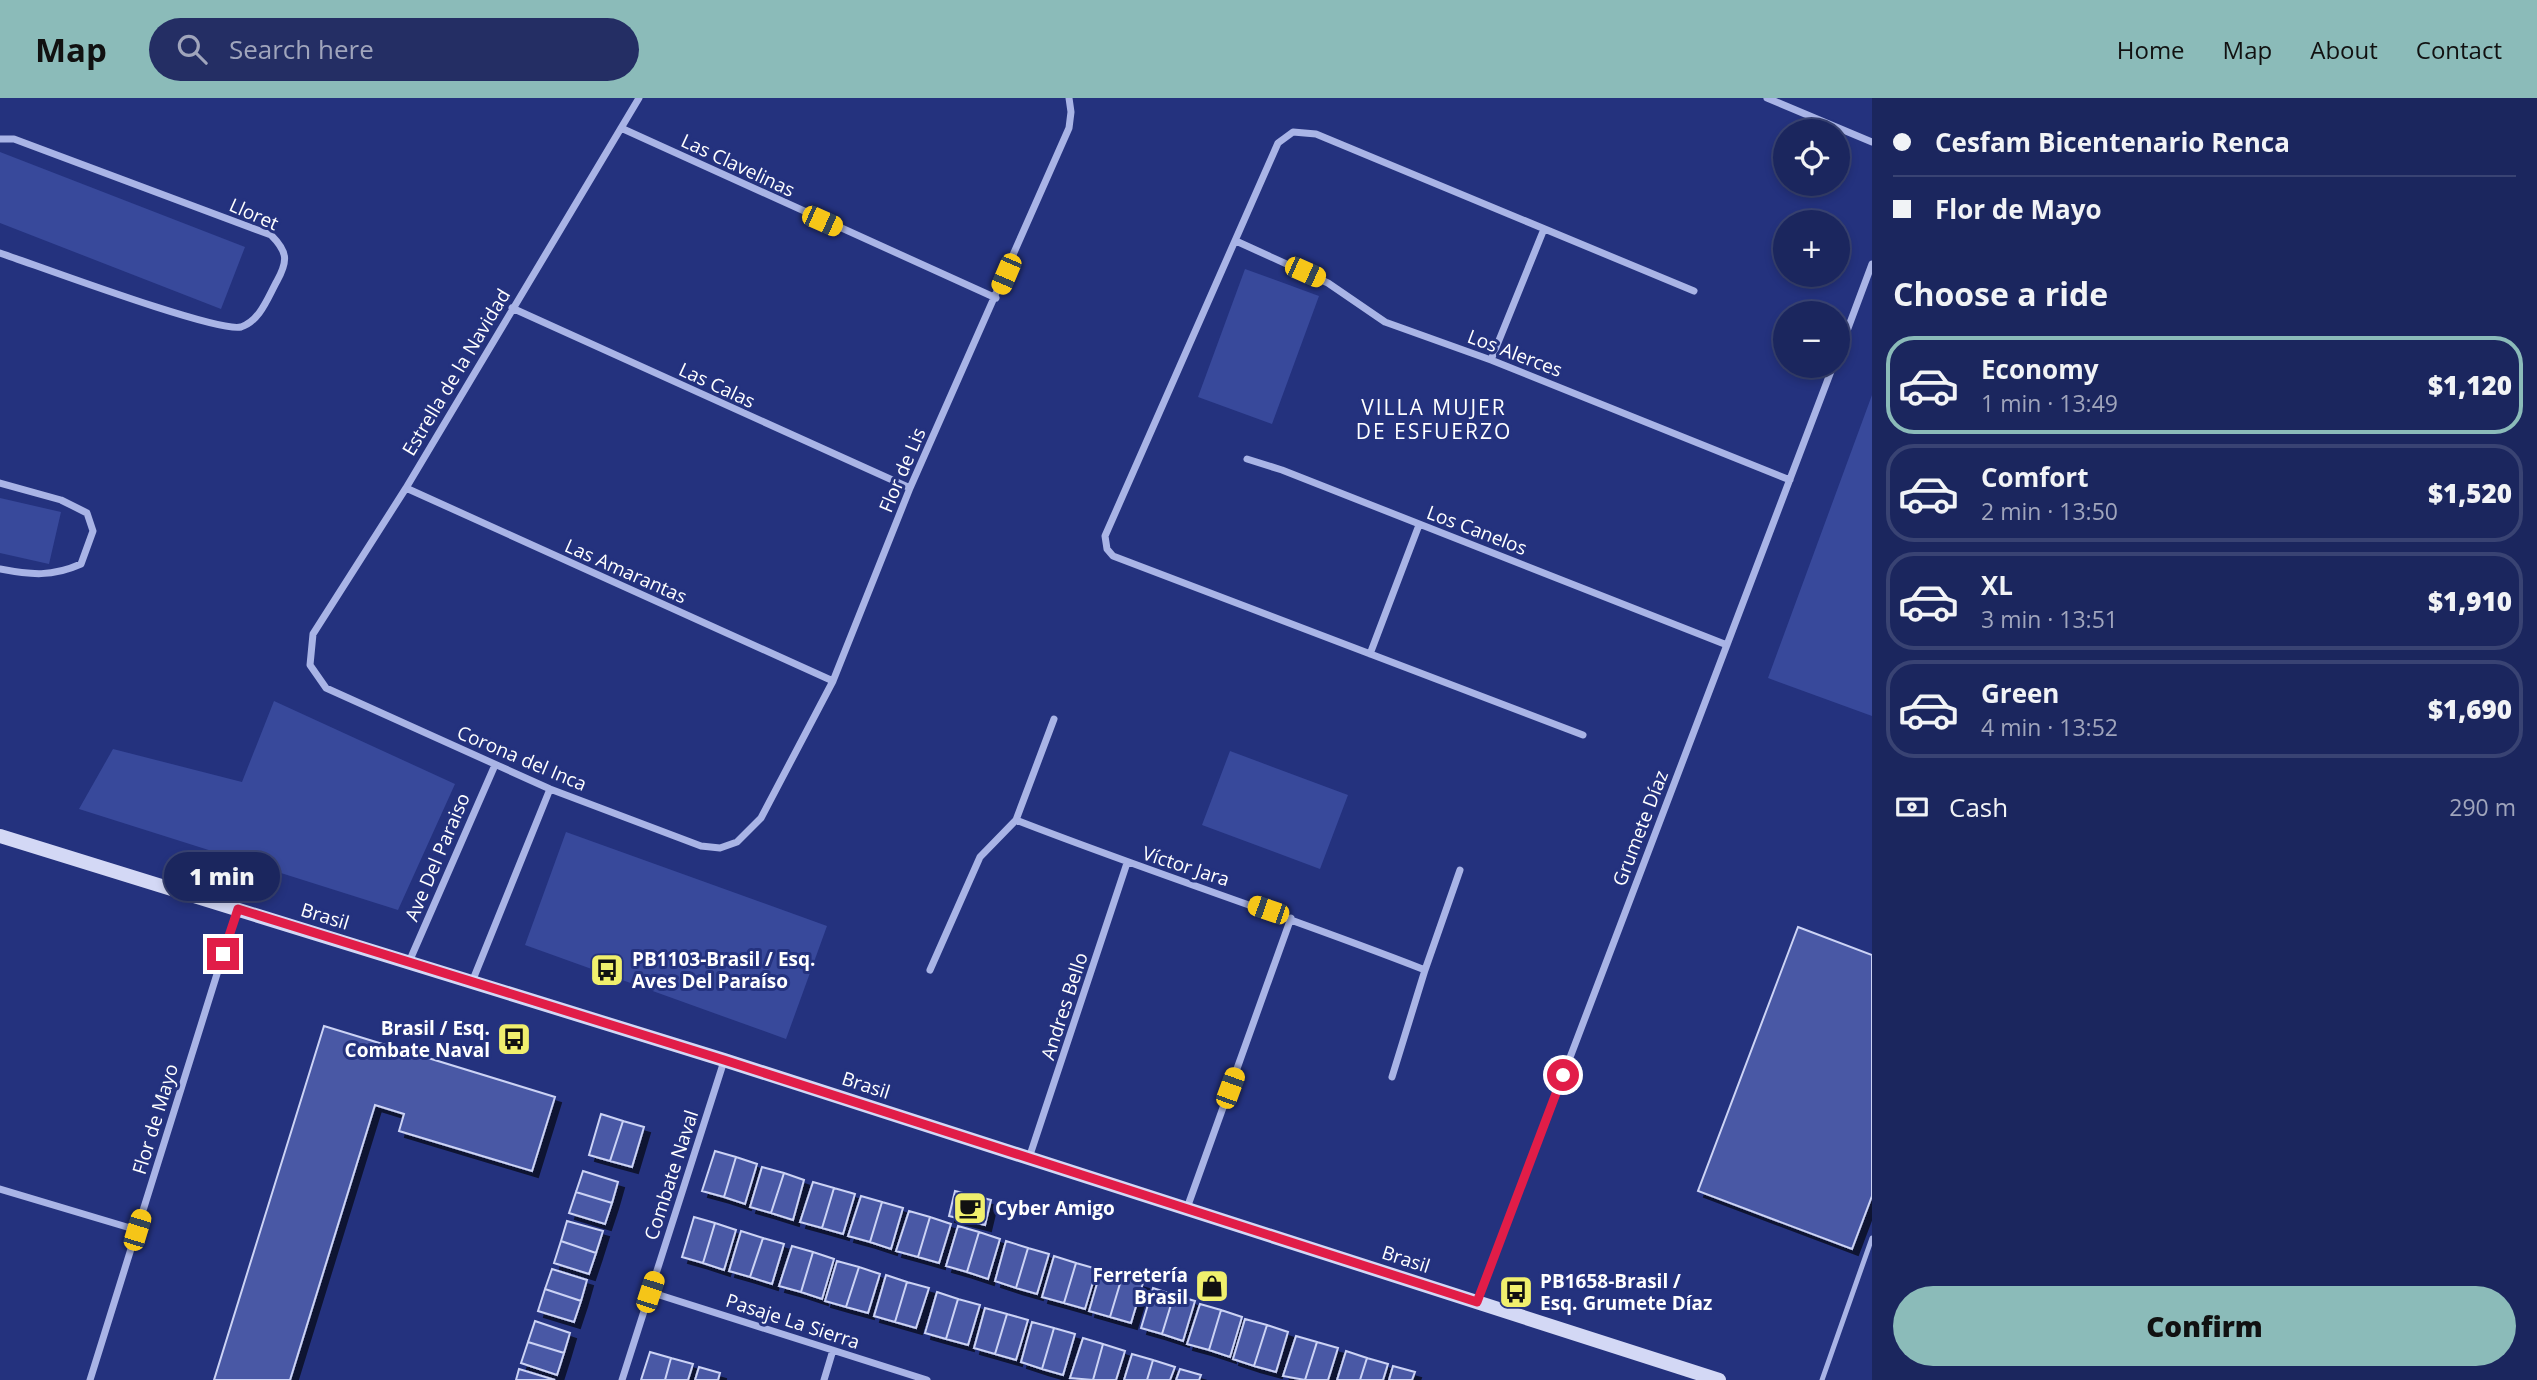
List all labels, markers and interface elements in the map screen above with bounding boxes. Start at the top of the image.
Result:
search box [149,18,639,81]
text: Map [35,27,107,72]
icon: search [173,30,211,68]
text: Search here [229,31,374,67]
text: Home [2117,33,2185,66]
text: Map [2223,33,2272,66]
text: About [2310,33,2378,66]
text: Contact [2416,33,2502,66]
map controls [1773,119,1850,378]
button: locate [1773,119,1850,196]
text: Cesfam Bicentenario Renca [1935,124,2290,160]
street label: Las Clavelinas [677,127,799,203]
text: Flor de Mayo [1935,191,2102,227]
street label: Lloret [225,192,283,236]
car [799,203,846,239]
button: + [1773,210,1850,287]
car [989,251,1024,297]
car [1282,254,1329,290]
text: Choose a ride [1893,272,2108,315]
street label: Estrella de la Navidad [396,284,516,460]
button: − [1773,301,1850,378]
street label: Los Alerces [1464,323,1566,383]
text: Economy [1981,351,2099,387]
icon: car [1897,354,1960,417]
street label: Las Calas [675,356,759,414]
text: $1,120 [2428,367,2512,403]
text: 1 min · 13:49 [1981,387,2118,419]
district label: VILLA MUJER DE ESFUERZO [1356,393,1512,445]
street label: Flor de Lis [873,424,931,516]
text: Comfort [1981,459,2088,495]
icon: car [1897,462,1960,525]
text: $1,520 [2428,475,2512,511]
text: 2 min · 13:50 [1981,495,2118,527]
street label: Los Canelos [1423,499,1531,561]
street label: Las Amarantas [561,532,691,610]
text: XL [1981,567,2013,603]
icon: car [1897,570,1960,633]
text: $1,910 [2428,583,2512,619]
text: 3 min · 13:51 [1981,603,2118,635]
text: Green [1981,675,2059,711]
icon: car [1897,678,1960,741]
text: $1,690 [2428,691,2512,727]
text: 4 min · 13:52 [1981,711,2118,743]
street label: Corona del Inca [453,719,591,797]
street label: Grumete Díaz [1606,766,1674,890]
icon: cash [1893,788,1931,826]
street label: Ave Del Paraiso [398,789,476,925]
text: Cash [1949,789,2008,825]
text: 290 m [2449,791,2516,823]
street label: Víctor Jara [1139,840,1233,892]
callout: 1 min [165,852,281,902]
text: 1 min [189,860,255,892]
car [1245,893,1292,927]
street label: Brasil [298,896,352,936]
route end [207,938,239,970]
place label: PB1103-Brasil / Esq. Aves Del Paraíso [632,946,815,994]
street label: Andres Bello [1034,949,1094,1063]
bus stop icon: PB1103-Brasil / Esq. Aves Del Paraíso [588,951,626,989]
place label: Brasil / Esq. Combate Naval [345,1015,490,1063]
bus stop icon: Brasil / Esq. Combate Naval [495,1020,533,1058]
route start [1547,1059,1579,1091]
street label: Flor de Mayo [126,1060,184,1178]
street label: Brasil [839,1065,893,1105]
car [1213,1065,1248,1111]
street label: Combate Naval [638,1107,704,1243]
cafe icon: Cyber Amigo [951,1189,989,1227]
place label: Cyber Amigo [995,1195,1115,1221]
car [121,1207,154,1253]
street label: Brasil [1379,1239,1433,1279]
place label: Ferretería Brasil [1092,1262,1188,1310]
shop icon: Ferretería Brasil [1193,1267,1231,1305]
place label: PB1658-Brasil / Esq. Grumete Díaz [1540,1268,1712,1316]
car [634,1269,667,1315]
bus stop icon: PB1658-Brasil / Esq. Grumete Díaz [1497,1273,1535,1311]
button: Confirm [1893,1286,2516,1366]
street label: Pasaje La Sierra [723,1287,863,1355]

